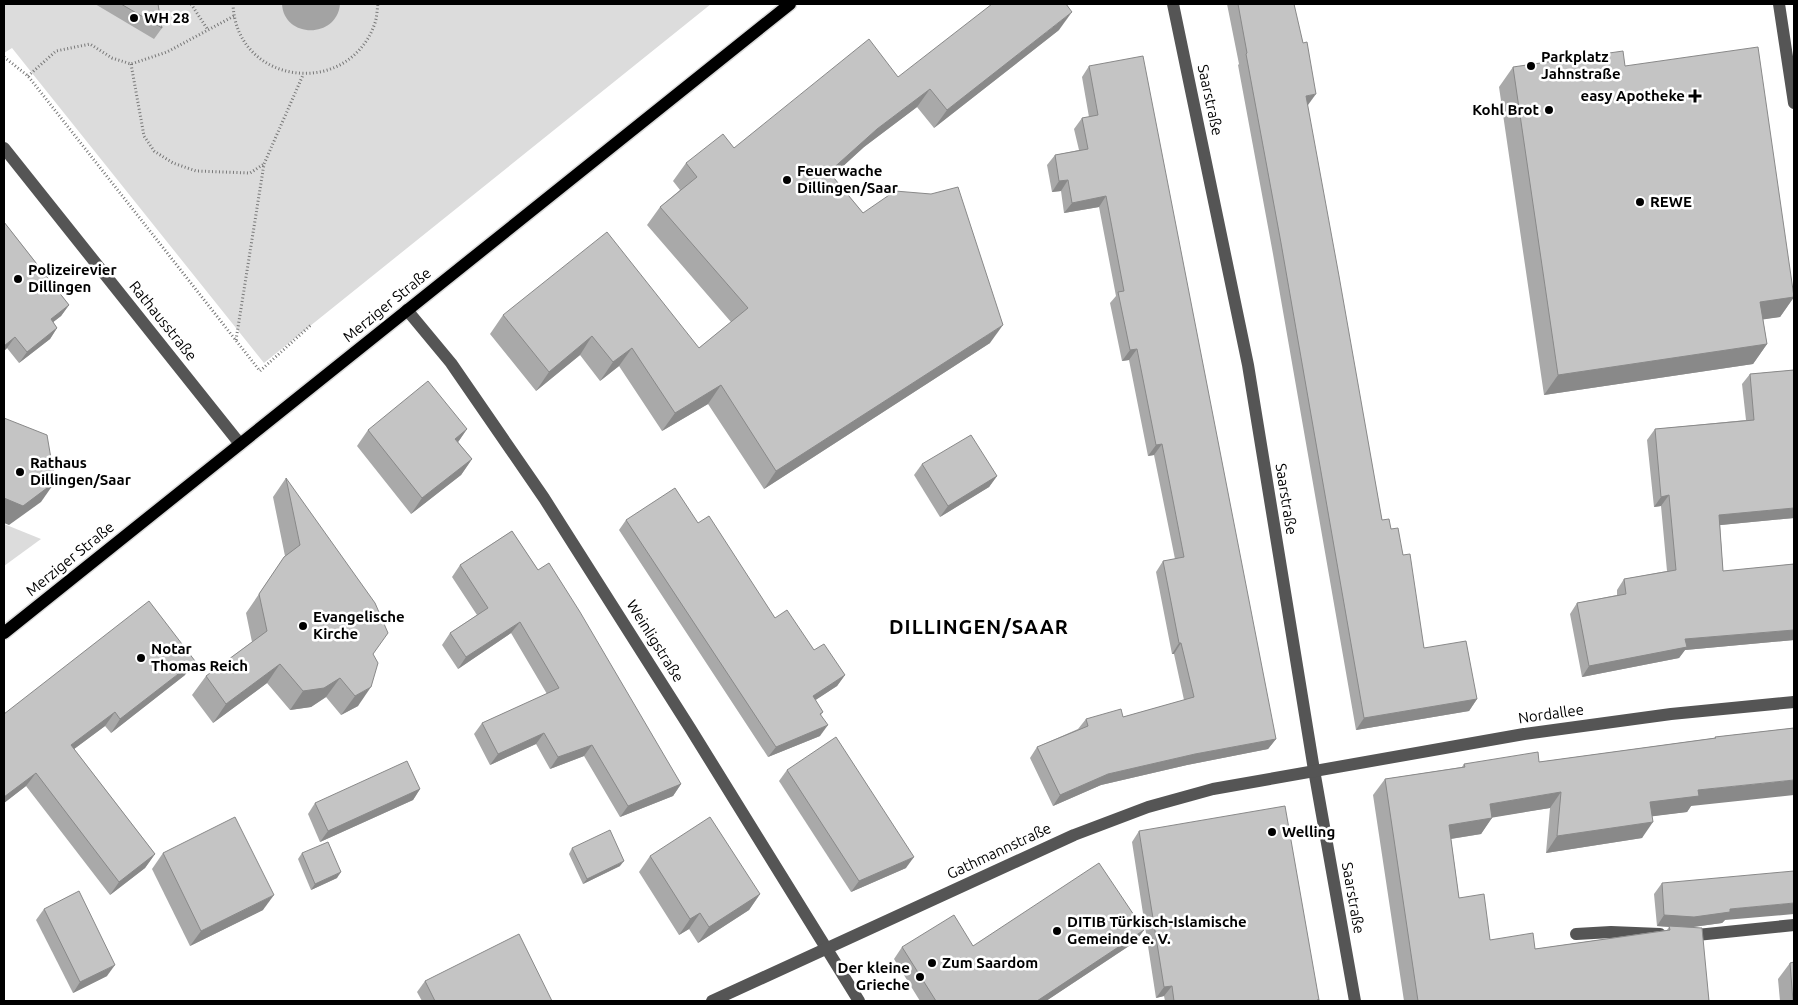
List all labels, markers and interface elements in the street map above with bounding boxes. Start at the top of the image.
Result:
place label: WH 28 [144,9,189,26]
marker: WH 28 [128,12,140,24]
place label: Parkplatz Jahnstraße [1541,48,1621,82]
marker: Parkplatz Jahnstraße [1525,60,1537,72]
street label: Saarstraße [1195,63,1226,137]
place label: easy Apotheke [1581,87,1685,104]
marker: easy Apotheke [1689,90,1701,102]
place label: Kohl Brot [1472,101,1540,118]
marker: Kohl Brot [1543,104,1555,116]
place label: Feuerwache Dillingen/Saar [797,162,899,196]
marker: Feuerwache Dillingen/Saar [781,174,793,186]
place label: REWE [1650,193,1692,210]
marker: REWE [1634,196,1646,208]
place label: Polizeirevier Dillingen [28,261,118,295]
street label: Merziger Straße [339,264,434,345]
marker: Polizeirevier Dillingen [12,273,24,285]
street label: Rathausstraße [126,277,201,364]
place label: Rathaus Dillingen/Saar [30,454,132,488]
street label: Saarstraße [1272,462,1301,536]
marker: Rathaus Dillingen/Saar [14,466,26,478]
street label: Merziger Straße [22,518,117,599]
street label: Weinligstraße [623,597,687,685]
place label: Evangelische Kirche [313,608,405,642]
district label: DILLINGEN/SAAR [889,615,1069,638]
marker: Evangelische Kirche [297,620,309,632]
place label: Notar Thomas Reich [151,640,248,674]
marker: Notar Thomas Reich [135,652,147,664]
street label: Nordallee [1517,700,1585,727]
street label: Gathmannstraße [944,819,1054,882]
place label: Welling [1282,823,1335,840]
marker: Welling [1266,826,1278,838]
street label: Saarstraße [1339,861,1368,935]
place label: DITIB Türkisch-Islamische Gemeinde e. V. [1067,913,1247,947]
marker: DITIB Türkisch-Islamische Gemeinde e. V. [1051,925,1063,937]
place label: Zum Saardom [942,954,1038,971]
marker: Zum Saardom [926,957,938,969]
place label: Der kleine Grieche [838,959,910,993]
marker: Der kleine Grieche [914,971,926,983]

